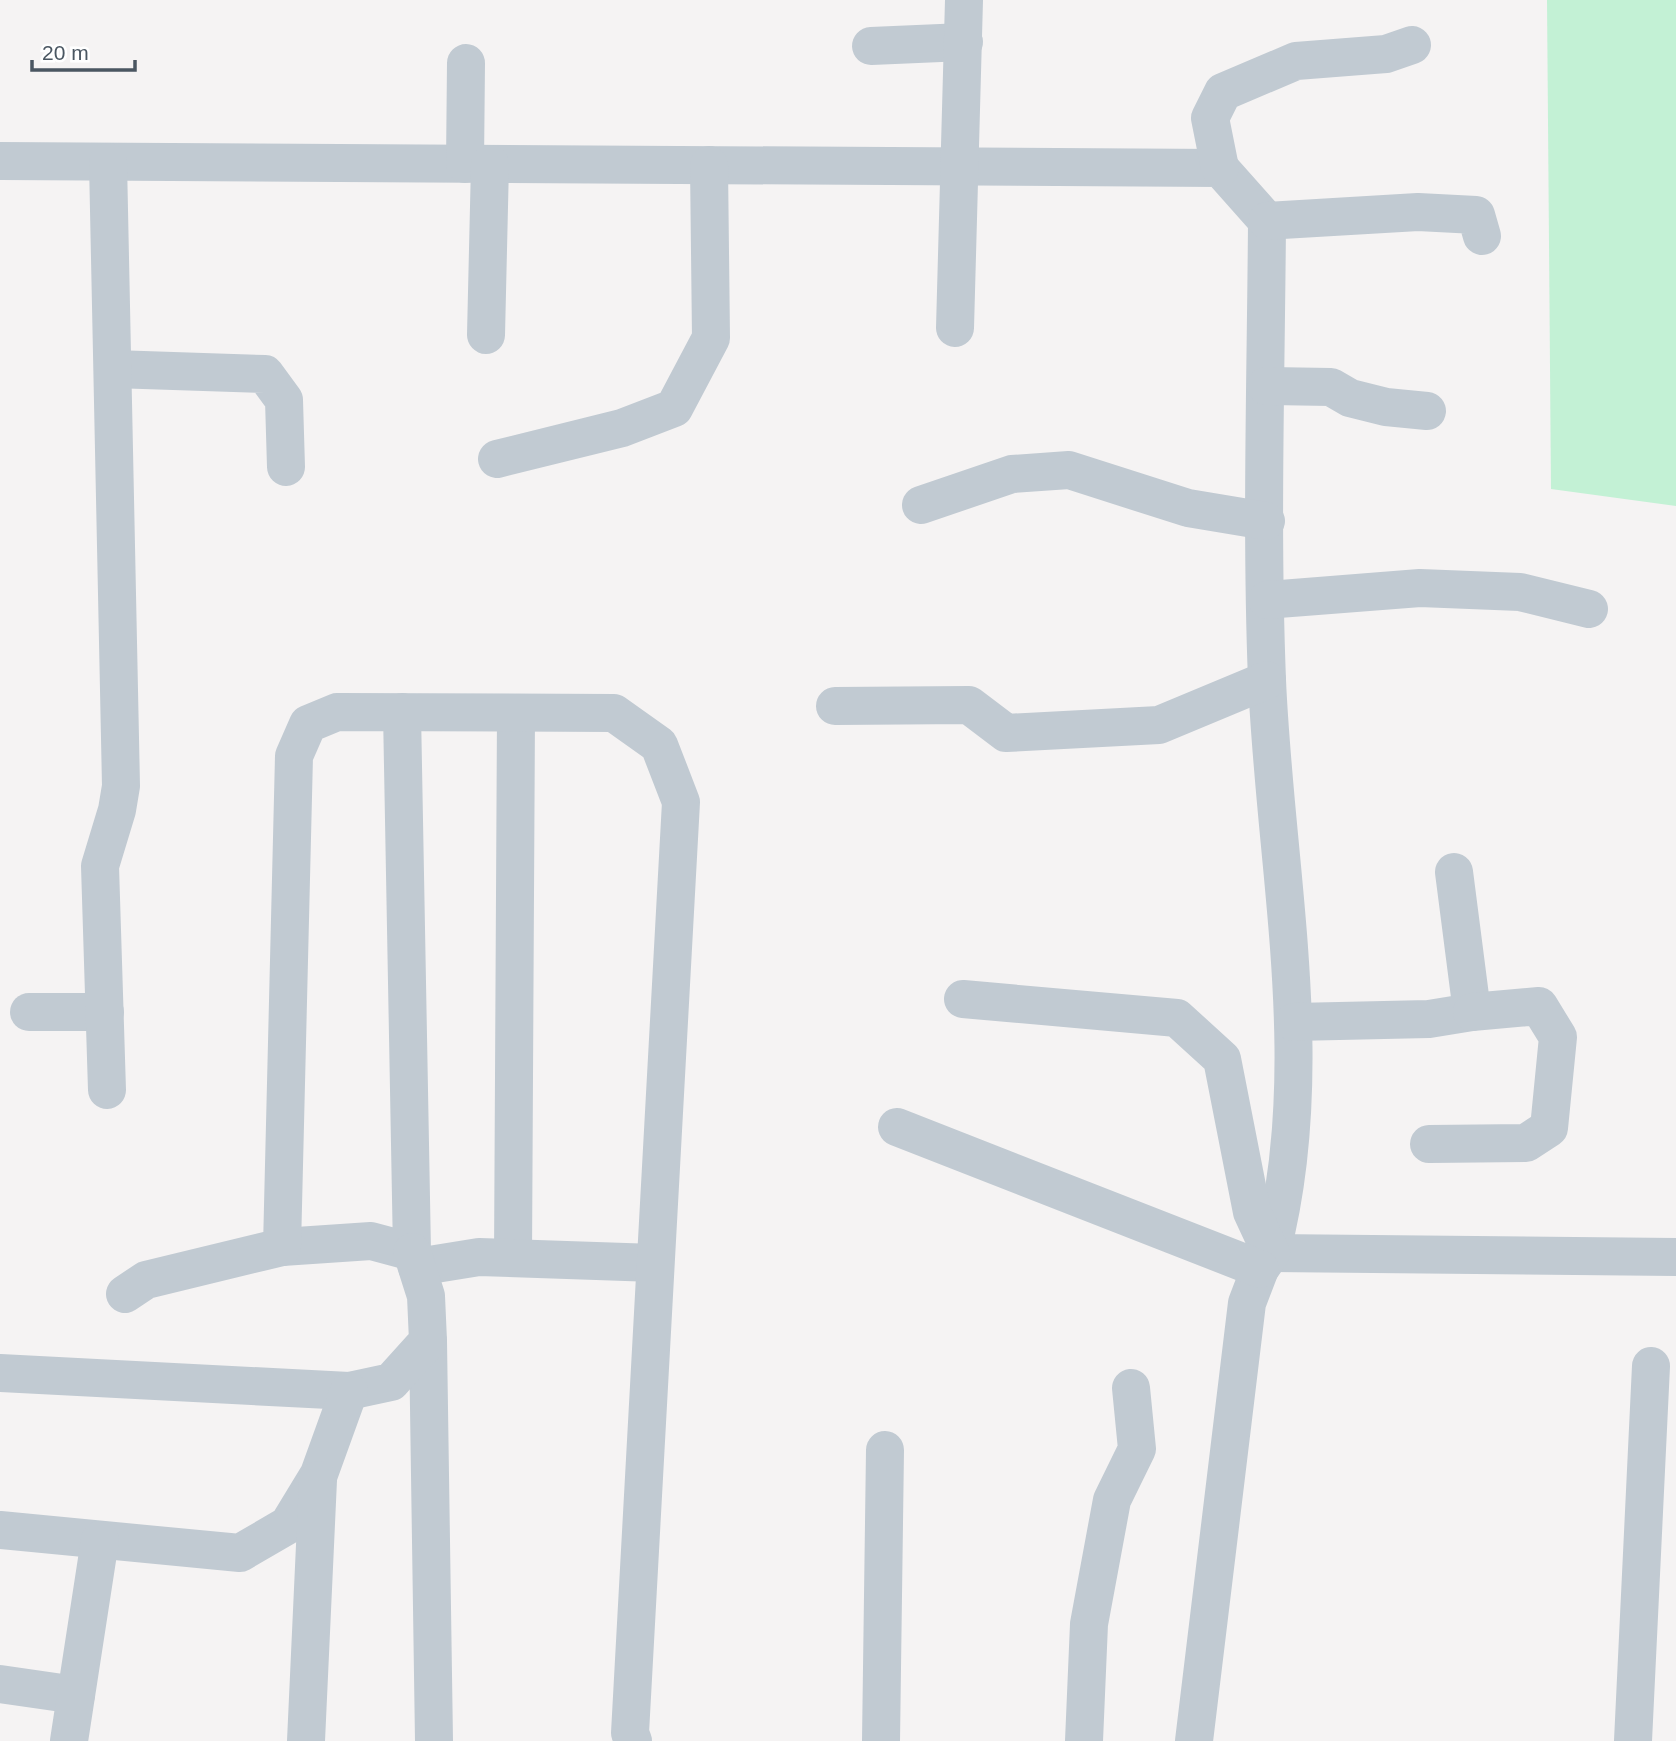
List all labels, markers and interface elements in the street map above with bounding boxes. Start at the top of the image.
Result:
scale bar [32,28,135,72]
text: 20 m [42,41,89,64]

